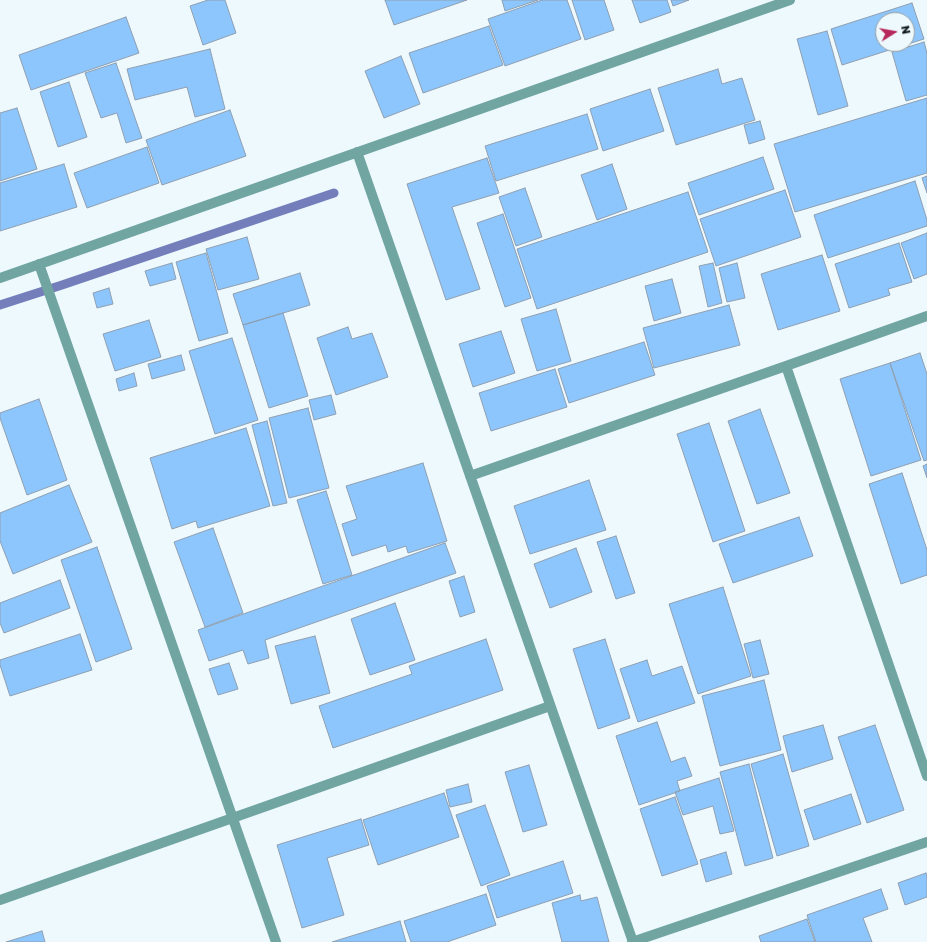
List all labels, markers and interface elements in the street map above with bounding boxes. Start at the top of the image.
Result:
north arrow [875,12,915,52]
text: N [899,24,913,35]

